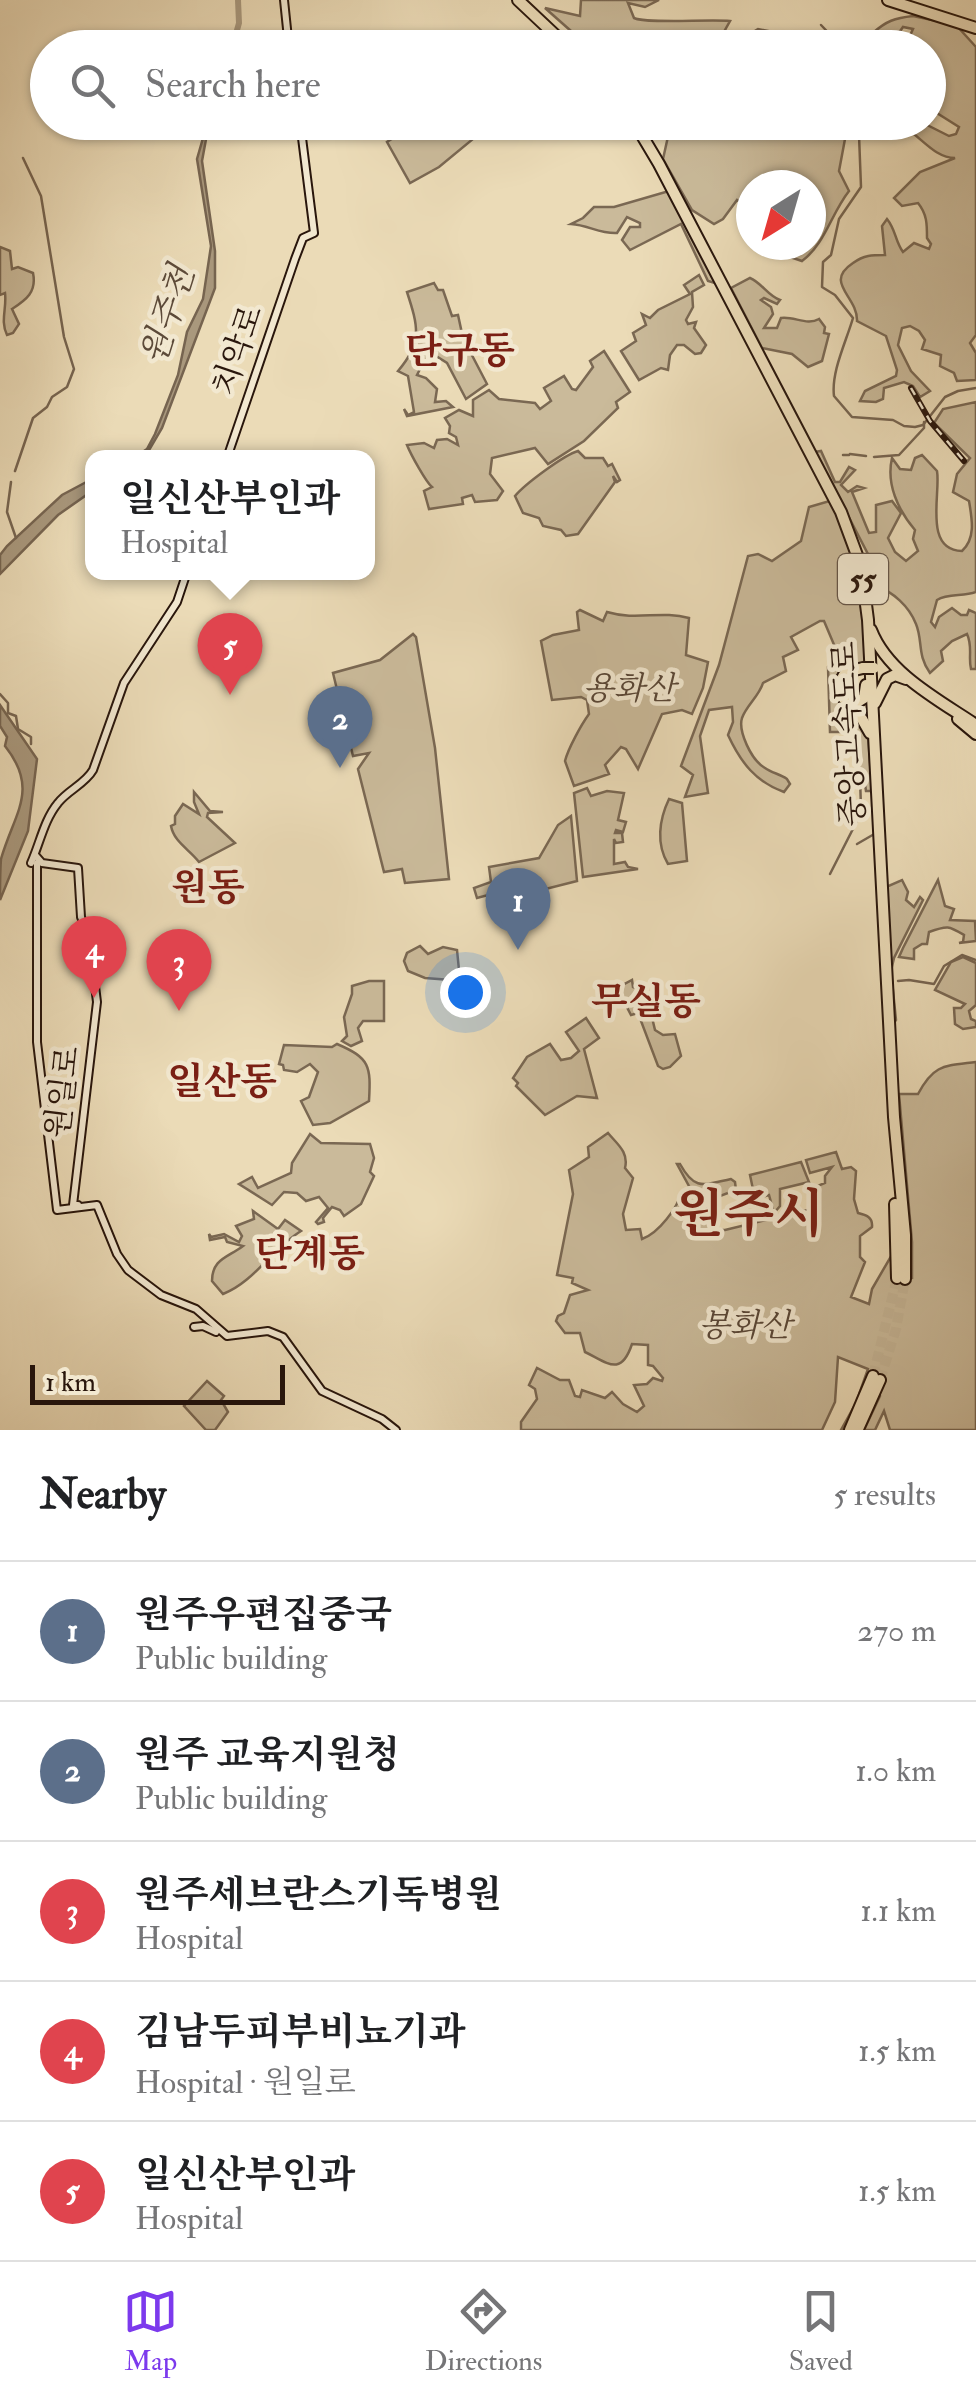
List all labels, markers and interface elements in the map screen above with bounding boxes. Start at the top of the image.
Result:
search box [30,30,946,140]
icon: search [65,58,120,113]
text: Search here [145,61,321,109]
north arrow [736,170,826,260]
water label: 원주천 [131,258,205,370]
street label: 치악로 [204,300,272,401]
district label: 단구동 [405,327,515,375]
popup [85,450,375,580]
text: 일신산부인과 [120,475,340,523]
text: Hospital [120,523,228,563]
road number: 55 [838,554,888,604]
pin: 5 [198,612,262,695]
street label: 중앙고속도로 [824,640,874,828]
park label: 용화산 [583,669,679,709]
pin: 2 [308,686,372,768]
district label: 원동 [171,864,245,912]
pin: 1 [486,868,550,950]
pin: 4 [62,916,126,998]
pin: 3 [146,928,212,1011]
your location [440,967,491,1018]
district label: 무실동 [591,978,701,1026]
street label: 원일로 [37,1044,89,1141]
district label: 일산동 [167,1058,277,1106]
district label: 원주시 [674,1182,824,1247]
district label: 단계동 [255,1230,365,1278]
park label: 봉화산 [699,1306,795,1346]
scale bar [30,1360,285,1404]
text: 1 km [45,1365,96,1400]
text: Nearby [40,1469,166,1521]
text: 5 results [833,1475,936,1515]
text: 원주우편집중국 [135,1591,392,1639]
text: 1 [67,1611,78,1651]
text: 270 m [857,1611,936,1651]
text: Public building [135,1639,327,1679]
text: 원주 교육지원청 [135,1731,400,1779]
text: 2 [64,1751,81,1791]
text: 1.0 km [855,1751,936,1791]
text: Public building [135,1779,327,1819]
text: 원주세브란스기독병원 [135,1871,502,1919]
text: 3 [66,1891,79,1931]
text: 1.1 km [860,1891,936,1931]
text: Hospital [135,1919,243,1959]
text: 김남두피부비뇨기과 [135,2008,465,2056]
text: 4 [64,2031,81,2071]
text: 1.5 km [858,2031,936,2071]
text: Hospital · 원일로 [135,2063,356,2103]
text: 일신산부인과 [135,2151,355,2199]
text: 5 [65,2171,80,2211]
text: 1.5 km [858,2171,936,2211]
text: Hospital [135,2199,243,2239]
tab: Map [123,2284,178,2379]
tab: Directions [425,2284,542,2379]
tab: Saved [789,2284,853,2379]

